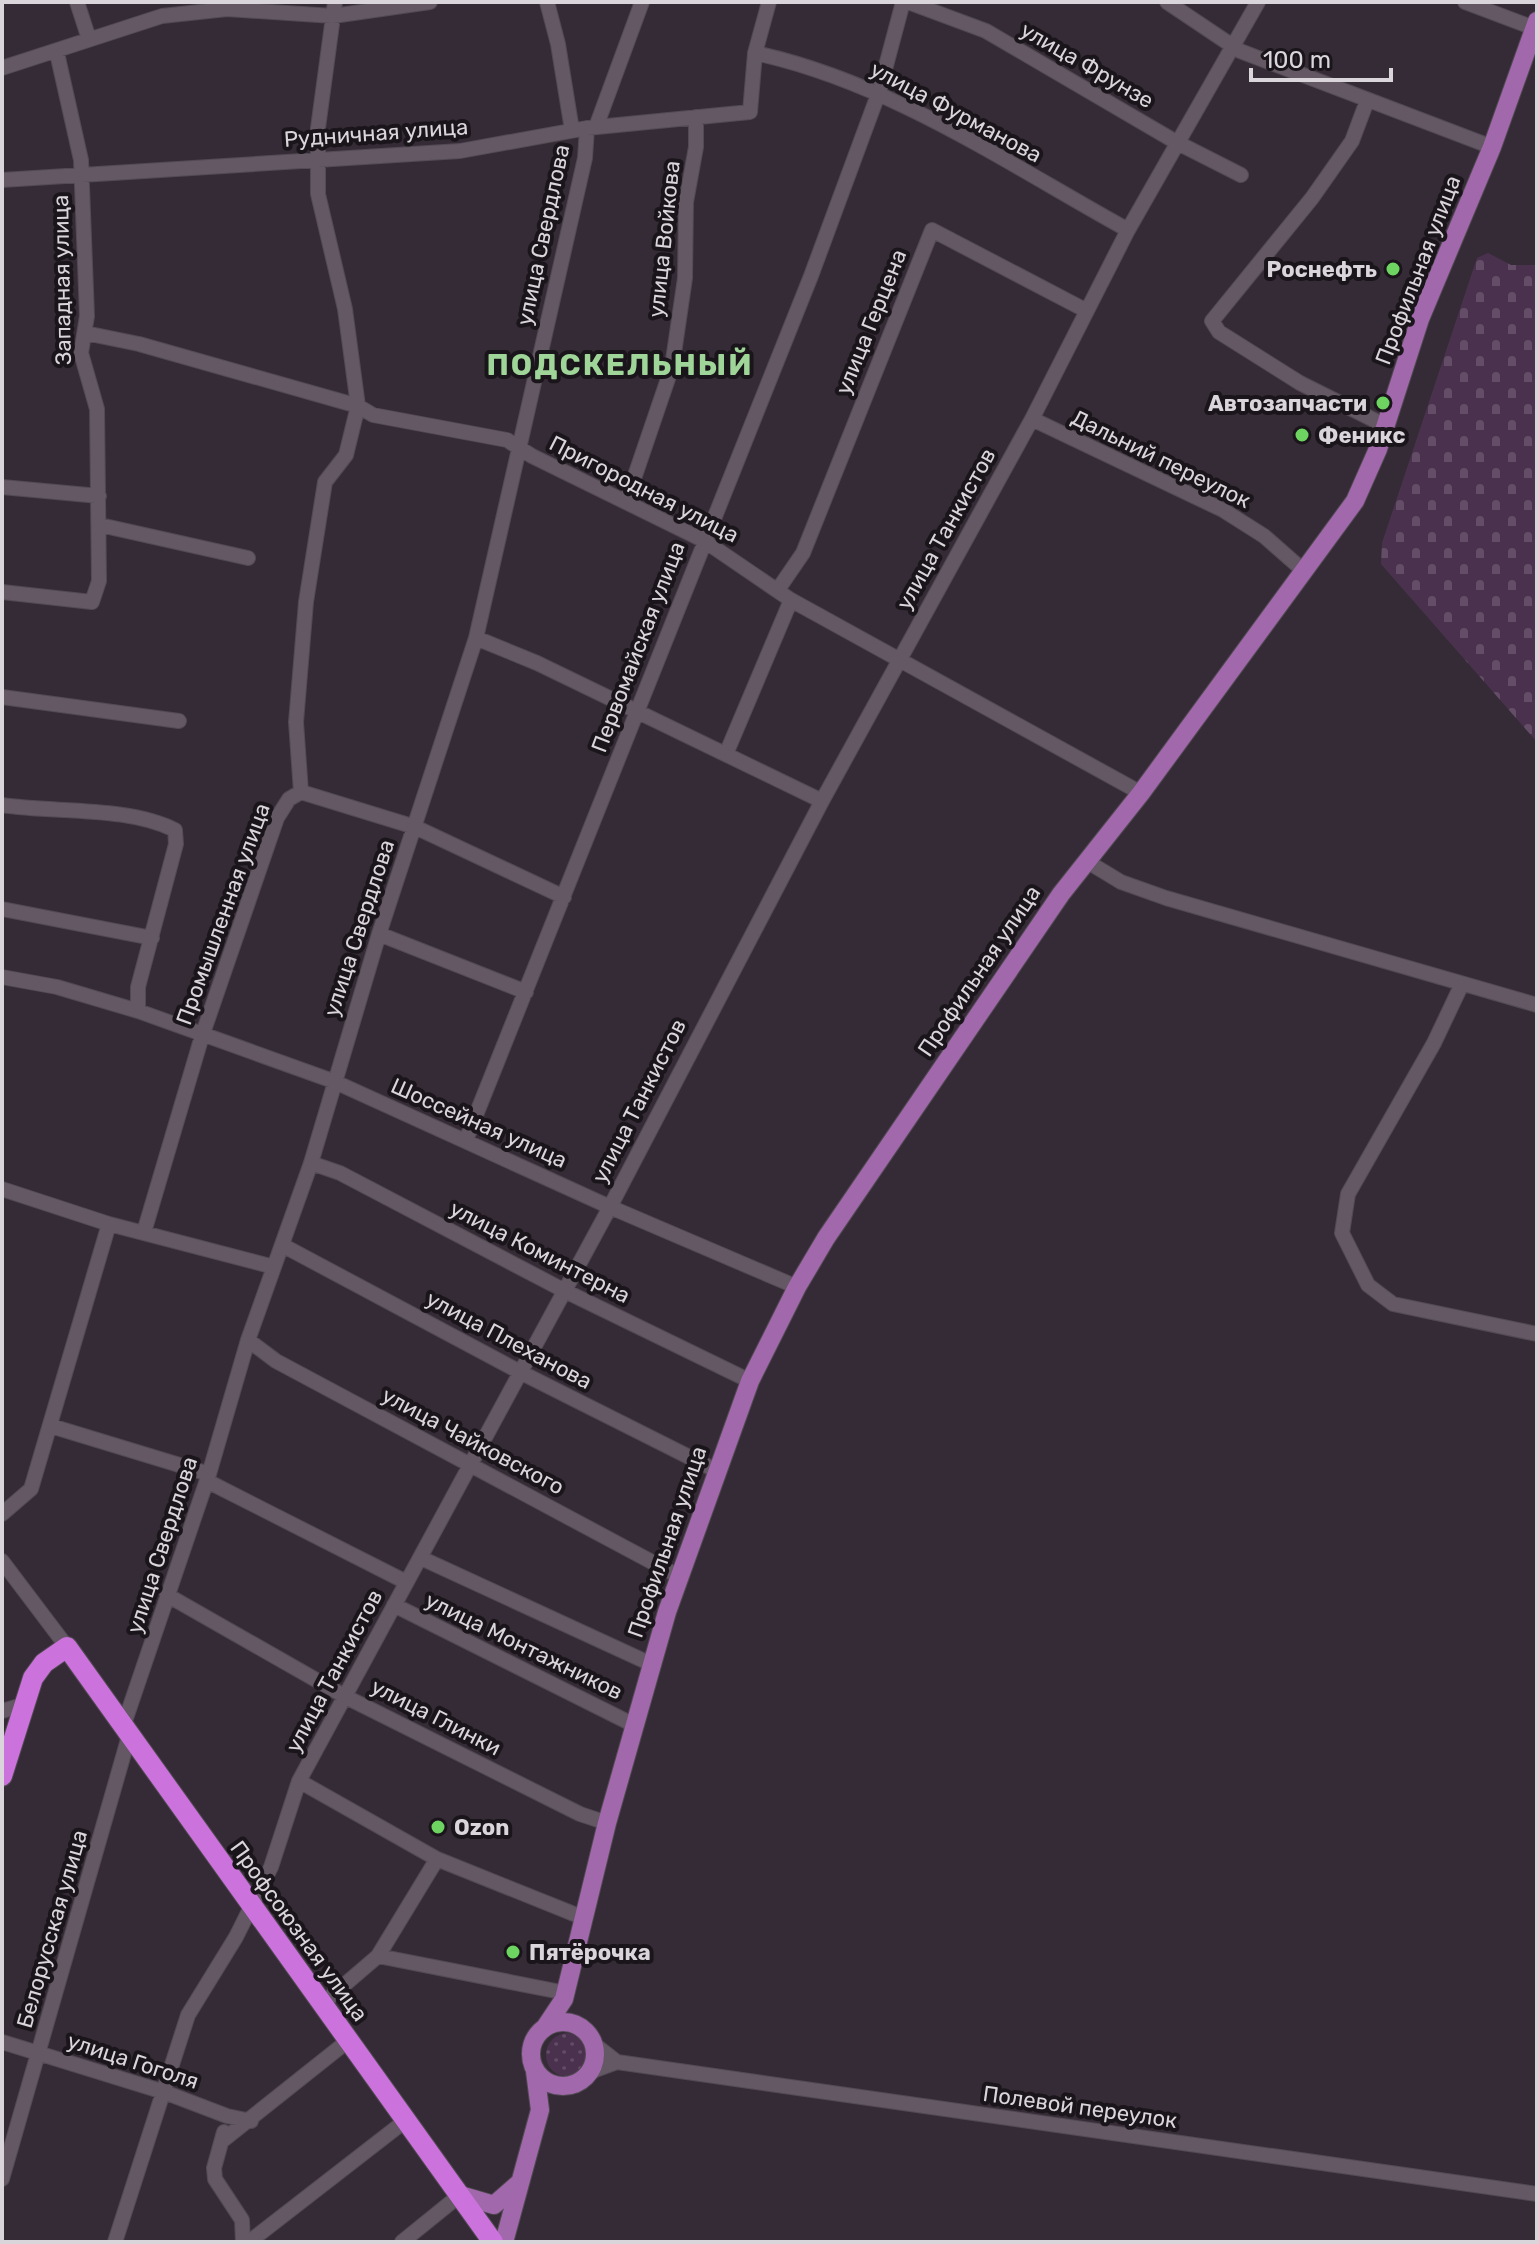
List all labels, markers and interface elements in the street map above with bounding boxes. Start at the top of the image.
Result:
street label: улица Фрунзе [1016,16,1158,114]
scale bar [1251,32,1391,82]
text: 100 m [1263,46,1331,74]
street label: улица Фурманова [866,55,1046,169]
street label: Рудничная улица [283,113,469,153]
street label: улица Свердлова [511,142,575,328]
street label: улица Войкова [642,159,686,319]
street label: Профильная улица [1369,172,1467,368]
street label: Западная улица [47,195,77,365]
street label: улица Герцена [830,245,912,399]
place label: Роснефть [1266,256,1377,283]
marker: Роснефть [1384,260,1402,278]
district label: ПОДСКЕЛЬНЫЙ [486,347,754,383]
place label: Автозапчасти [1208,390,1367,417]
marker: Автозапчасти [1374,394,1392,412]
street label: Дальний переулок [1067,404,1255,514]
place label: Феникс [1318,422,1405,449]
marker: Феникс [1293,426,1311,444]
street label: Пригородная улица [545,429,743,549]
street label: улица Танкистов [890,444,1002,614]
street label: Первомайская улица [585,538,691,756]
street label: Промышленная улица [170,799,276,1029]
street label: улица Свердлова [318,836,400,1020]
street label: Профильная улица [912,880,1046,1062]
street label: улица Танкистов [586,1014,692,1188]
street label: Шоссейная улица [387,1072,571,1174]
street label: улица Коминтерна [445,1195,635,1309]
street label: улица Плеханова [421,1285,597,1395]
street label: улица Чайковского [377,1381,569,1501]
street label: Профильная улица [622,1443,712,1641]
street label: улица Свердлова [121,1453,203,1637]
street label: улица Танкистов [280,1585,388,1757]
street label: улица Монтажников [421,1586,627,1706]
street label: улица Глинки [366,1673,506,1761]
place label: Ozon [454,1814,509,1841]
marker: Ozon [429,1818,447,1836]
street label: Белорусская улица [11,1827,93,2031]
street label: Профсоюзная улица [224,1835,374,2027]
place label: Пятёрочка [529,1939,651,1966]
marker: Пятёрочка [504,1943,522,1961]
street label: улица Гоголя [64,2027,202,2095]
street label: Полевой переулок [981,2080,1179,2134]

